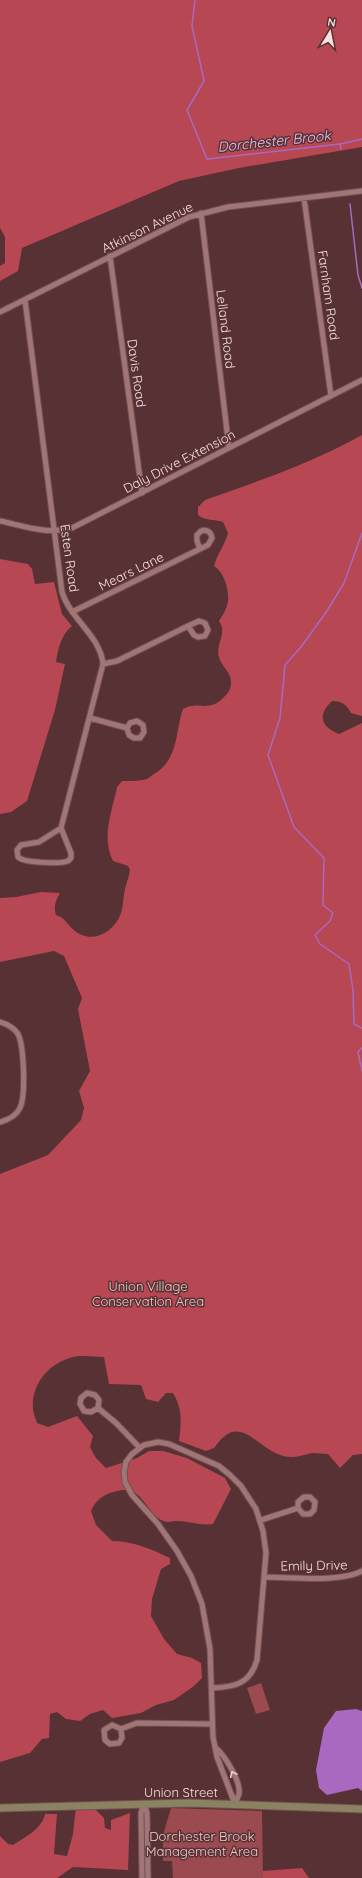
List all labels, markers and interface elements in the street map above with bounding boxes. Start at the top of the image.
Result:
north arrow [310,12,350,52]
text: N [327,15,337,30]
water label: Dorchester Brook [216,126,333,156]
street label: Atkinson Avenue [99,198,195,256]
street label: Farnham Road [315,249,343,341]
street label: Lelland Road [213,289,239,369]
street label: Davis Road [124,338,150,408]
street label: Daly Drive Extension [120,426,238,496]
street label: Esten Road [57,523,83,593]
street label: Mears Lane [96,548,166,594]
park label: Union Village Conservation Area [92,1278,204,1309]
street label: Emily Drive [280,1556,348,1574]
one-way arrow [230,1771,238,1778]
street label: Union Street [144,1784,218,1800]
park label: Dorchester Brook Management Area [146,1828,258,1859]

